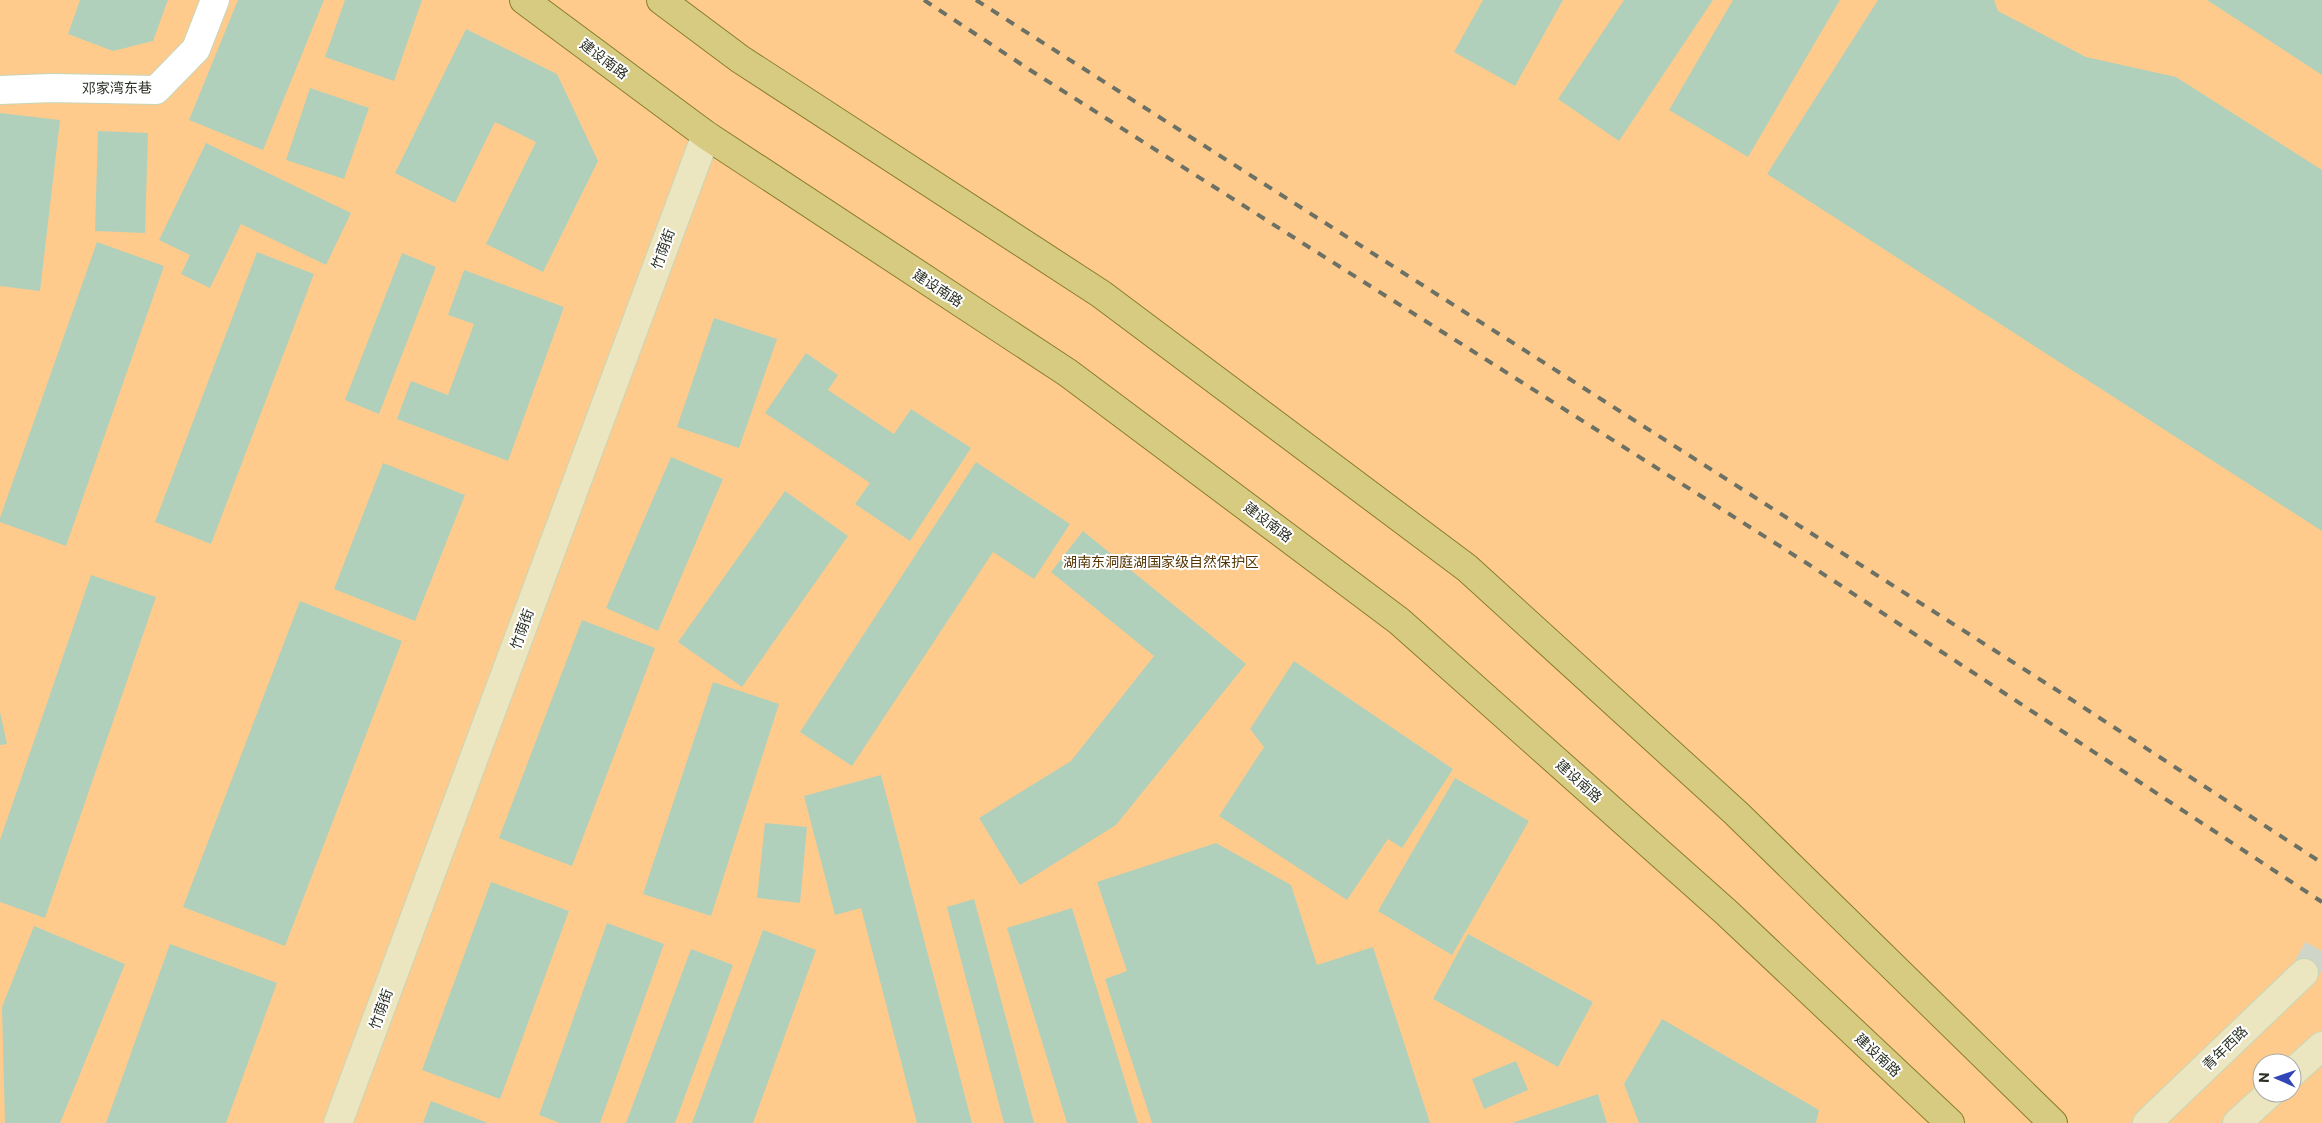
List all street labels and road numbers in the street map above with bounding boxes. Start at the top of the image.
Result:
street label: 建设南路 [577,35,632,82]
street label: 邓家湾东巷 [82,78,152,97]
street label: 竹荫街 [647,226,678,271]
street label: 建设南路 [910,265,966,310]
street label: 建设南路 [1241,498,1296,545]
street label: 竹荫街 [506,606,537,651]
street label: 建设南路 [1553,756,1606,806]
street label: 竹荫街 [365,986,396,1031]
street label: 青年西路 [2199,1022,2251,1073]
street label: 建设南路 [1852,1029,1905,1080]

